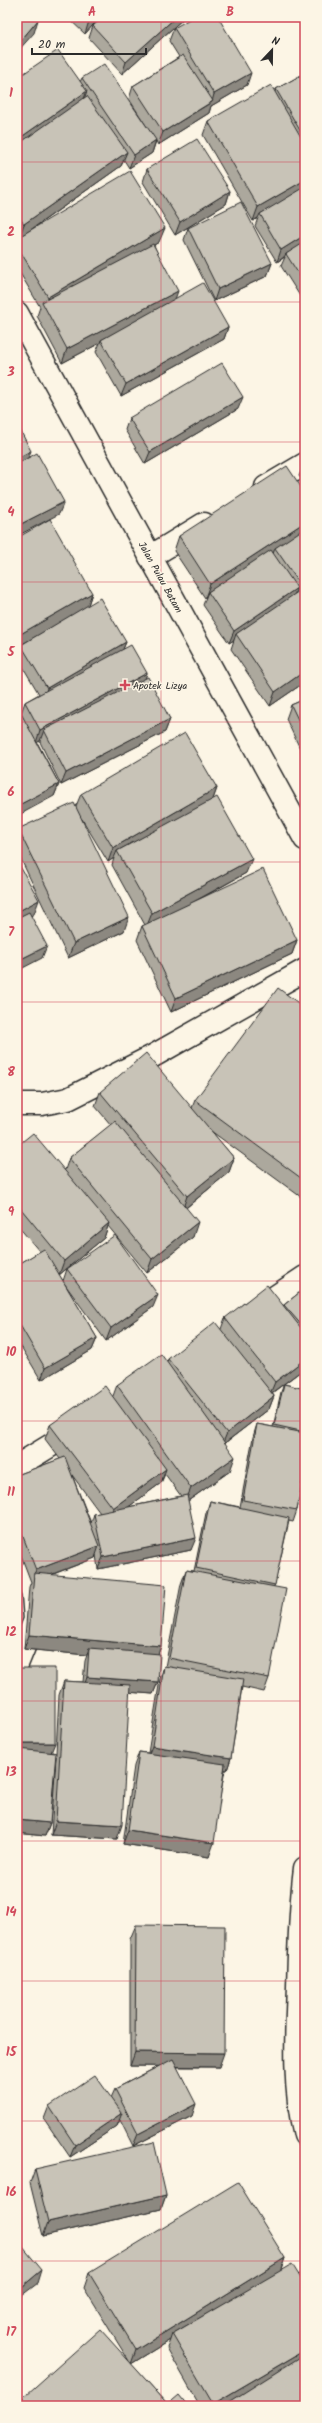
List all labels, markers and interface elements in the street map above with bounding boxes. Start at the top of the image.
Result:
text: A [88,2,96,23]
text: B [226,2,234,23]
scale bar [32,30,146,56]
north arrow [252,30,292,70]
text: N [269,32,282,51]
text: 20 m [38,35,66,54]
text: 1 [9,83,13,104]
text: 2 [7,222,15,243]
text: 3 [6,362,15,383]
text: 4 [7,502,15,523]
street label: Jalan Pulau Batam [134,539,186,616]
text: 5 [7,642,16,663]
place label: Apotek Lizya [133,678,187,694]
marker: Apotek Lizya [120,680,130,690]
text: 6 [7,782,15,803]
text: 7 [8,922,15,943]
text: 8 [7,1062,15,1083]
text: 9 [8,1202,15,1223]
text: 10 [6,1342,17,1363]
text: 11 [7,1482,15,1503]
text: 12 [5,1622,17,1643]
text: 13 [5,1762,17,1783]
text: 14 [5,1902,17,1923]
text: 15 [6,2042,18,2063]
text: 16 [6,2182,16,2203]
text: 17 [6,2322,17,2343]

